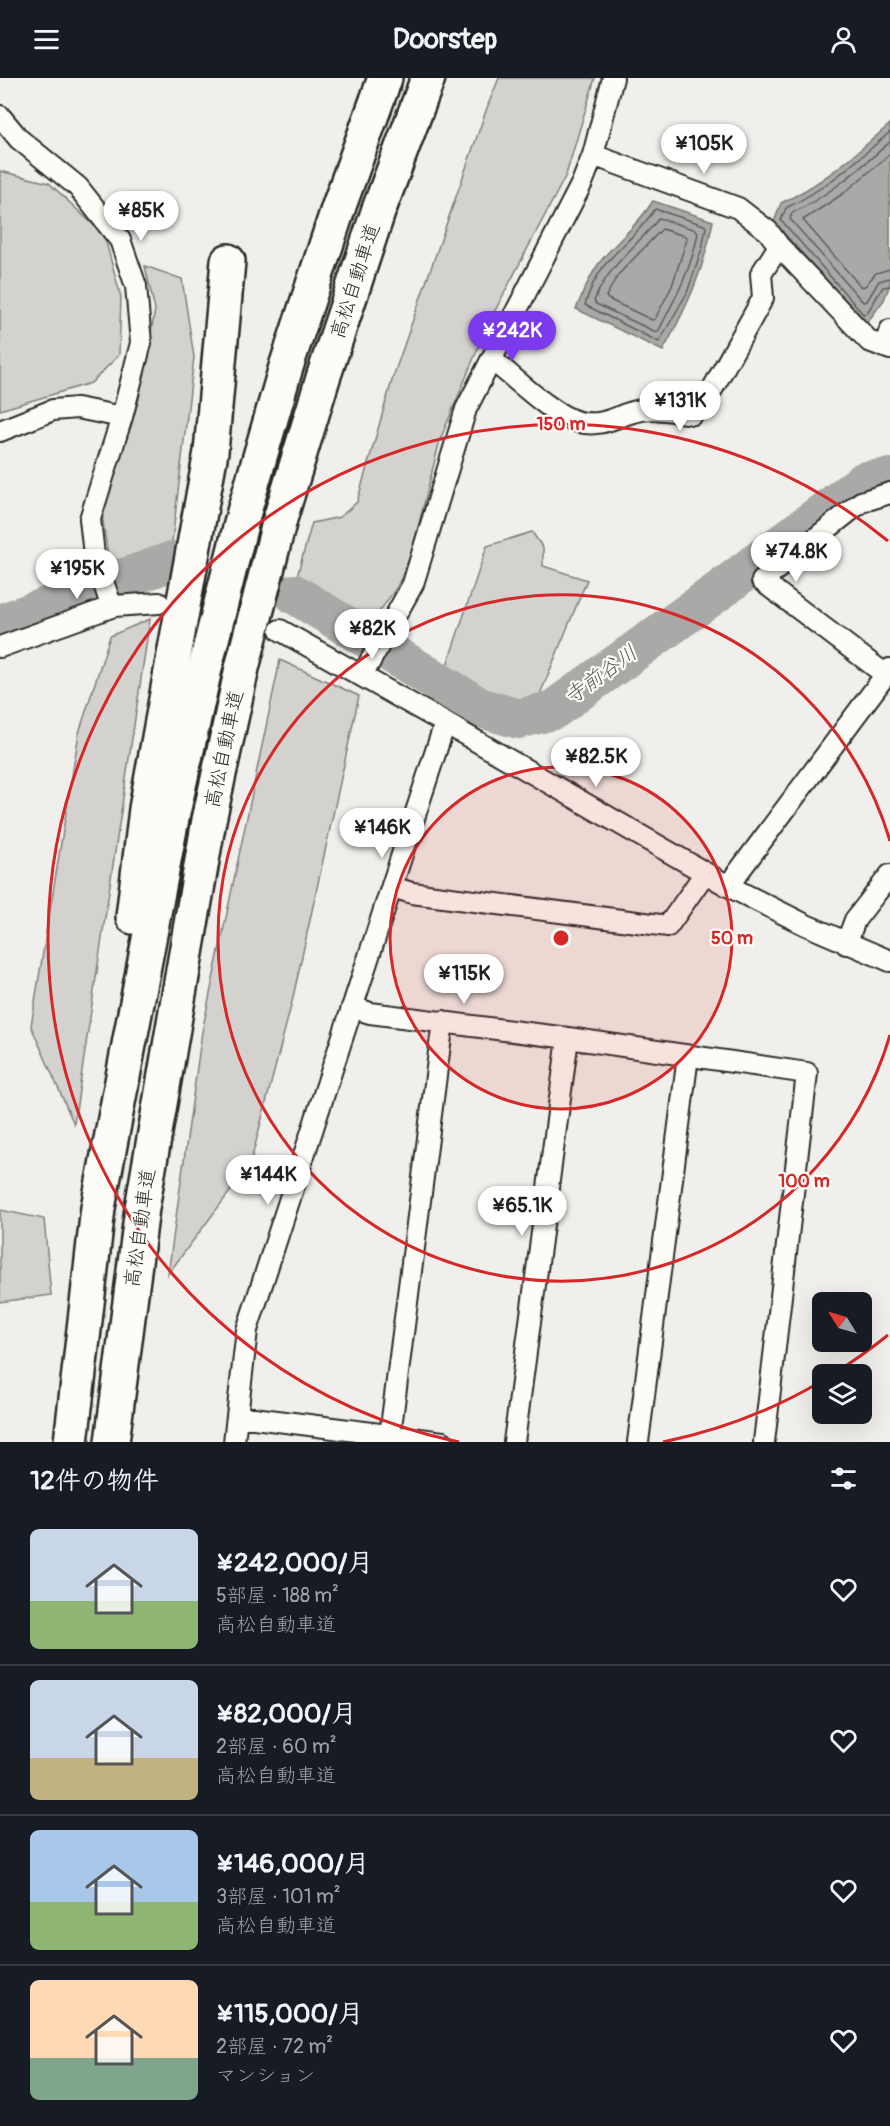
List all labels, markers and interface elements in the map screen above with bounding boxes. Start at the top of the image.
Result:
icon: menu [30,23,63,56]
text: Doorstep [393,23,497,56]
icon: person [827,23,860,56]
pin: ¥105K [662,124,746,175]
text: ¥105K [675,131,733,156]
pin: ¥85K [105,191,177,242]
text: ¥85K [118,198,164,223]
street label: 高松自動車道 [325,220,385,342]
pin: ¥242K [470,311,554,362]
text: ¥242K [482,318,542,343]
pin: ¥131K [638,381,722,432]
text: ¥131K [654,388,706,413]
text: 150 m [537,413,586,436]
pin: ¥74.8K [747,532,845,583]
text: ¥74.8K [765,539,827,564]
pin: ¥195K [35,549,119,600]
text: ¥195K [50,556,104,581]
pin: ¥82K [336,609,408,660]
text: ¥82K [348,616,396,641]
water label: 寺前谷川 [559,639,643,711]
street label: 高松自動車道 [199,688,249,810]
pin: ¥82.5K [547,737,645,788]
text: ¥82.5K [565,744,627,769]
pin: ¥146K [340,808,424,859]
text: ¥146K [354,815,411,840]
text: 50 m [711,927,753,950]
centre of rings [551,928,571,948]
pin: ¥115K [422,954,506,1005]
text: ¥115K [438,961,490,986]
pin: ¥144K [226,1155,310,1206]
text: ¥144K [240,1162,296,1187]
street label: 高松自動車道 [119,1167,161,1289]
text: 100 m [778,1170,830,1193]
pin: ¥65.1K [473,1186,571,1237]
text: ¥65.1K [492,1193,552,1218]
north arrow [812,1292,872,1352]
map controls [812,1292,872,1424]
button: layers [812,1364,872,1424]
icon: filters [827,1462,860,1495]
text: 12件の物件 [30,1465,159,1497]
text: ¥242,000/月 [216,1547,373,1579]
icon: home [78,1553,150,1625]
icon: heart [827,1573,860,1606]
text: 5部屋 · 188 m² [216,1583,339,1608]
text: 高松自動車道 [216,1612,336,1637]
text: ¥82,000/月 [216,1698,357,1730]
icon: home [78,1704,150,1776]
icon: heart [827,1724,860,1757]
text: 2部屋 · 60 m² [216,1734,337,1759]
text: 高松自動車道 [216,1763,336,1788]
text: ¥146,000/月 [216,1848,370,1880]
icon: home [78,1854,150,1926]
icon: heart [827,1874,860,1907]
text: 3部屋 · 101 m² [216,1884,341,1909]
text: 高松自動車道 [216,1913,336,1938]
text: ¥115,000/月 [216,1998,364,2030]
icon: home [78,2004,150,2076]
icon: heart [827,2024,860,2057]
text: 2部屋 · 72 m² [216,2034,333,2059]
text: マンション [216,2063,315,2088]

